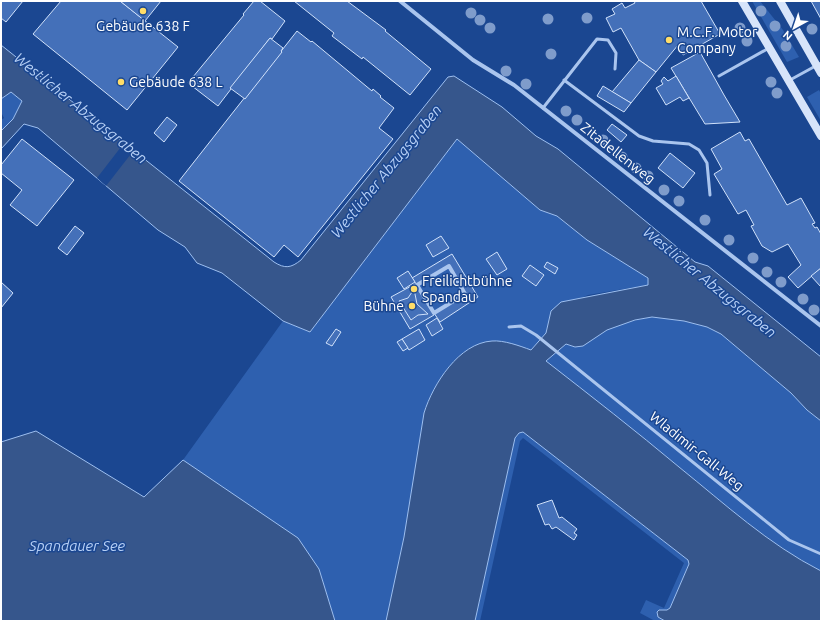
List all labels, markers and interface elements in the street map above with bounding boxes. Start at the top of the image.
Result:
marker: Gebäude 638 F [138,6,148,16]
north arrow [774,8,814,48]
place label: Gebäude 638 F [96,18,190,34]
place label: M.C.F. Motor Company [677,24,758,56]
text: N [781,28,795,43]
marker: M.C.F. Motor Company [664,35,674,45]
water label: Westlicher Abzugsgraben [11,49,151,167]
place label: Gebäude 638 L [129,74,223,90]
marker: Gebäude 638 L [116,77,126,87]
water label: Westlicher Abzugsgraben [327,101,445,241]
street label: Zitadellenweg [578,119,658,187]
water label: Westlicher Abzugsgraben [640,223,780,341]
place label: Freilichtbühne Spandau [422,273,513,305]
marker: Freilichtbühne Spandau [409,284,419,294]
place label: Bühne [363,298,404,314]
marker: Bühne [407,301,417,311]
street label: Wladimir-Gall-Weg [647,408,747,494]
water label: Spandauer See [28,537,125,554]

